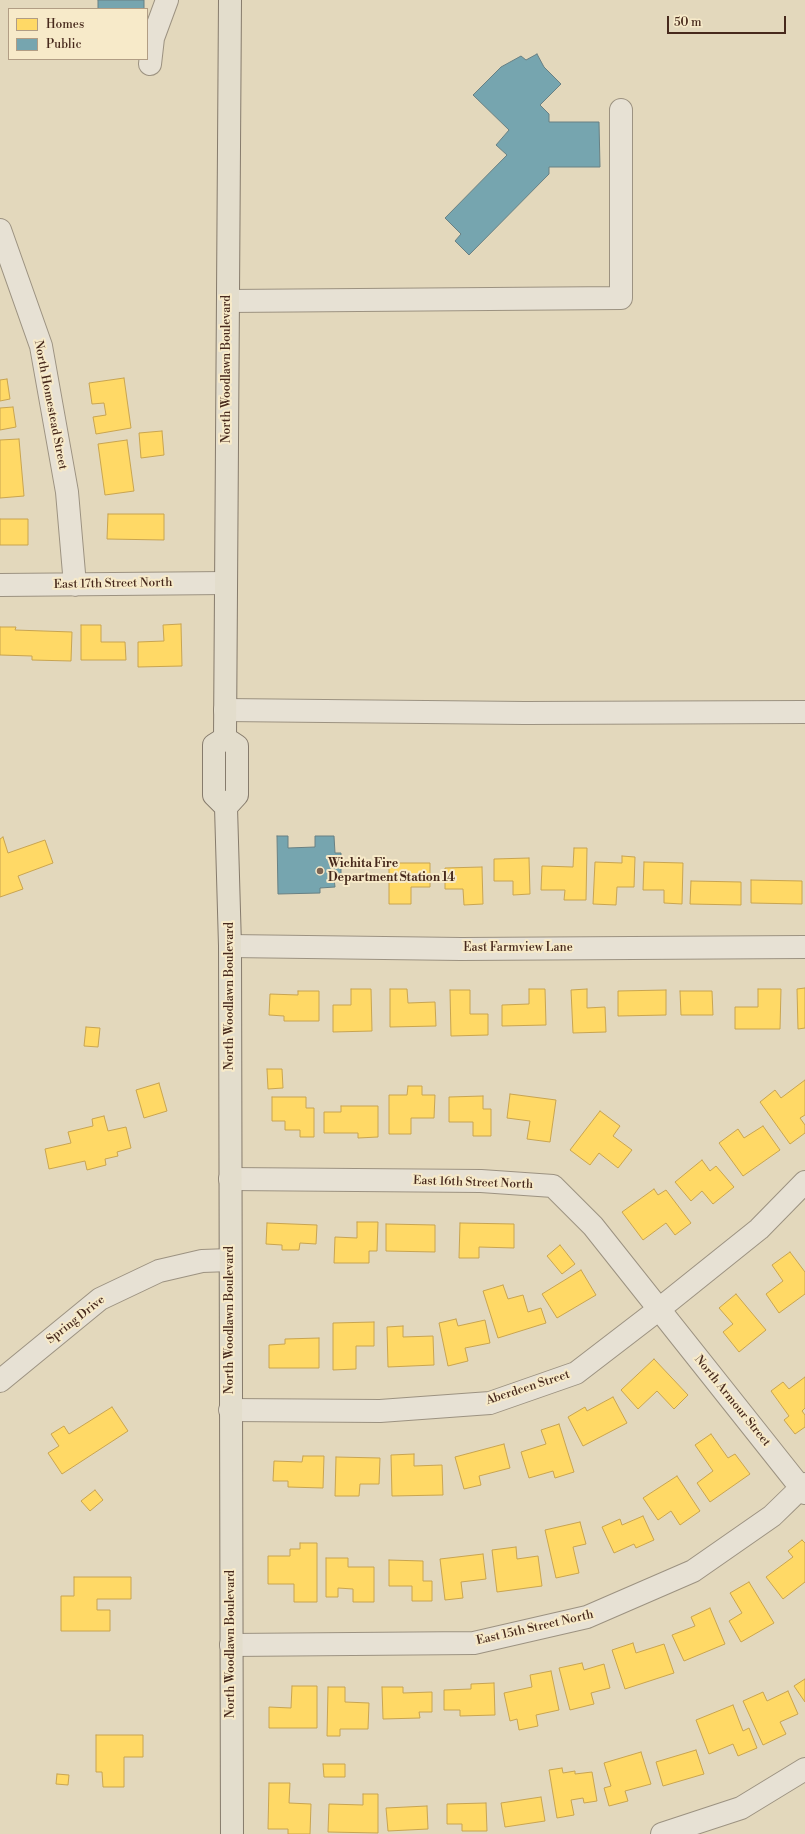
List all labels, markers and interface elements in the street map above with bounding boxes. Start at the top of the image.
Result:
legend [8,8,148,60]
scale bar [669,8,788,34]
text: 50 m [674,15,702,30]
text: Homes [46,17,84,32]
text: Public [46,37,82,52]
street label: North Woodlawn Boulevard [220,295,234,443]
street label: North Homestead Street [30,339,70,471]
street label: East 17th Street North [54,576,172,592]
place label: Wichita Fire Department Station 14 [328,857,455,885]
marker: Wichita Fire Department Station 14 [315,866,325,876]
street label: North Woodlawn Boulevard [223,922,237,1070]
street label: East Farmview Lane [463,941,573,955]
street label: East 16th Street North [413,1174,533,1192]
street label: North Woodlawn Boulevard [223,1246,237,1394]
street label: Spring Drive [44,1293,108,1347]
street label: North Armour Street [691,1353,773,1449]
street label: Aberdeen Street [484,1368,572,1408]
street label: North Woodlawn Boulevard [224,1570,238,1718]
street label: East 15th Street North [475,1607,595,1649]

